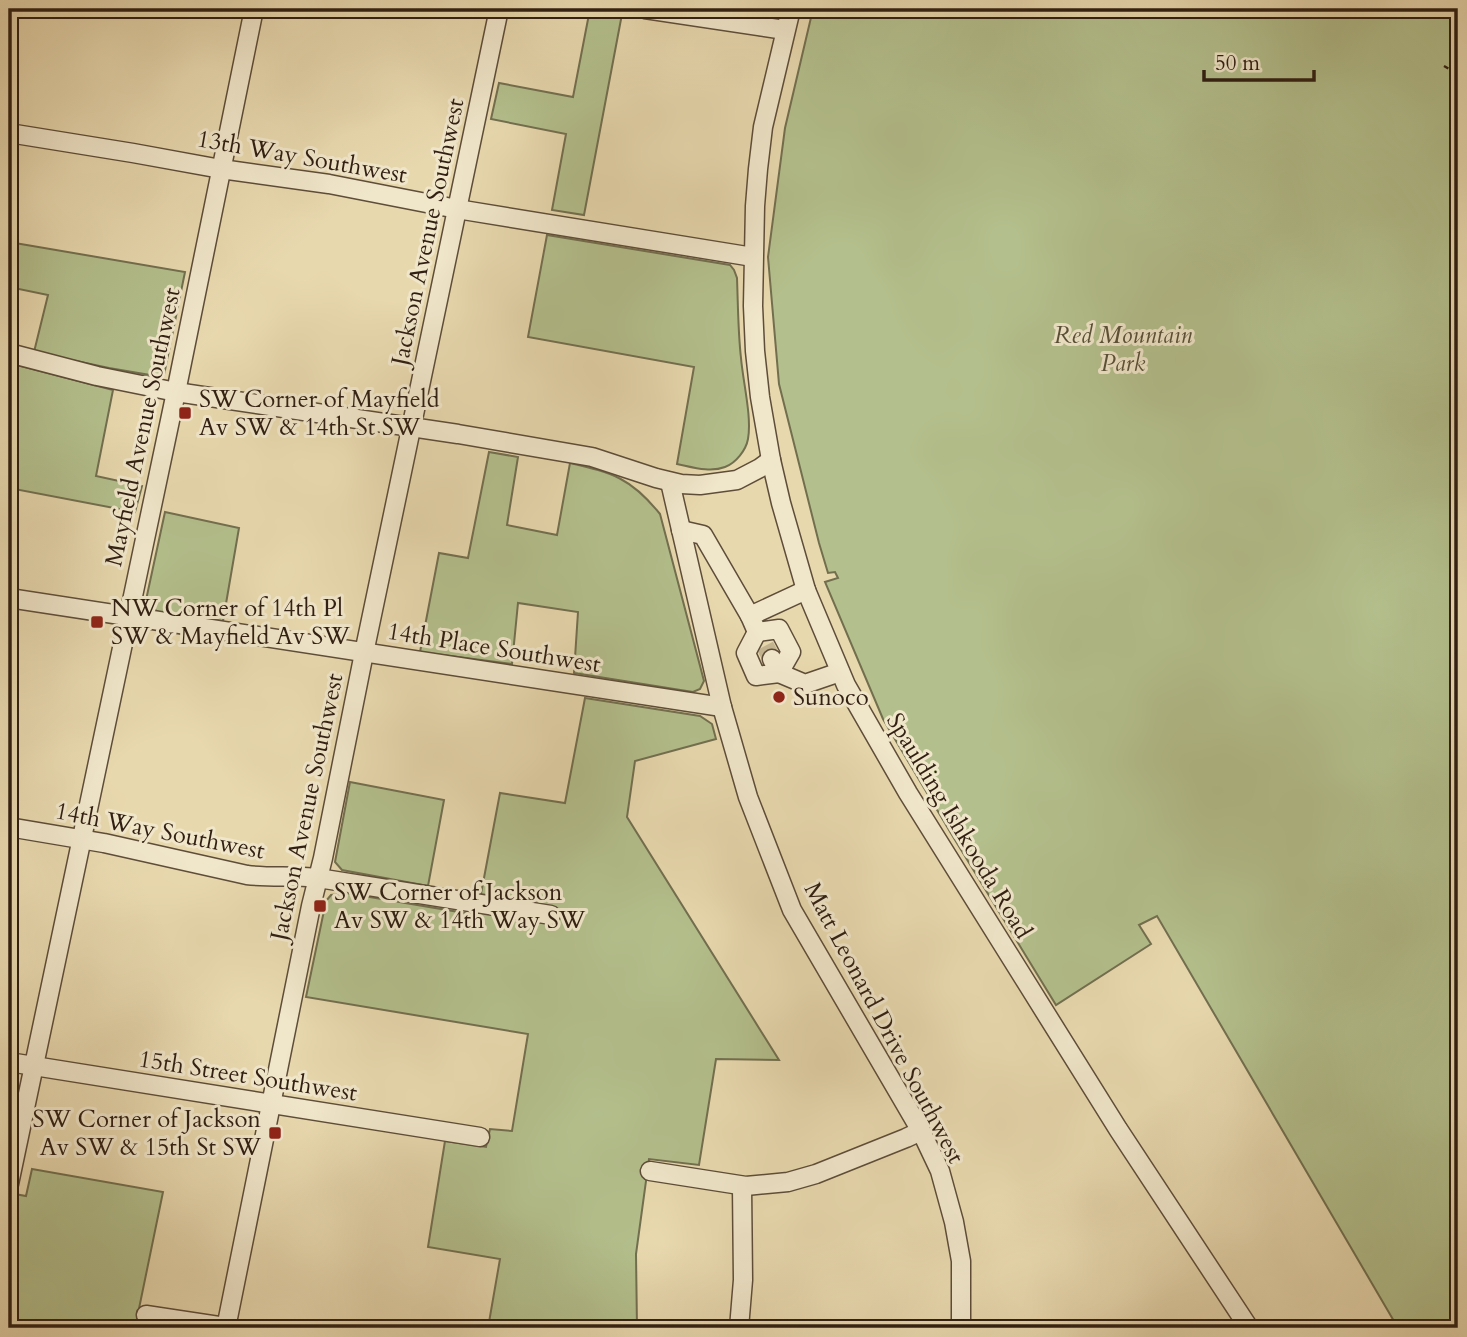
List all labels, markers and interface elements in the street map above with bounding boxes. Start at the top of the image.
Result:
scale bar [1204,38,1315,82]
text: 50 m [1215,49,1260,78]
street label: Jackson Avenue Southwest [383,95,473,372]
street label: 13th Way Southwest [195,122,410,192]
street label: Mayfield Avenue Southwest [97,284,189,569]
park label: Red Mountain Park [1054,319,1192,380]
place label: SW Corner of Mayfield Av SW & 14th St SW [199,383,440,444]
marker: SW Corner of Mayfield Av SW & 14th St SW [177,405,193,421]
place label: NW Corner of 14th Pl SW & Mayfield Av SW [111,592,350,653]
marker: NW Corner of 14th Pl SW & Mayfield Av SW [89,614,105,630]
street label: 14th Place Southwest [385,615,603,681]
street label: Jackson Avenue Southwest [262,670,352,947]
place label: Sunoco [793,681,869,714]
marker: Sunoco [771,689,787,705]
street label: Spaulding Ishkooda Road [878,707,1040,945]
street label: 14th Way Southwest [53,795,268,868]
place label: SW Corner of Jackson Av SW & 14th Way SW [334,876,586,937]
street label: Matt Leonard Drive Southwest [796,877,972,1170]
marker: SW Corner of Jackson Av SW & 14th Way SW [312,898,328,914]
street label: 15th Street Southwest [136,1042,360,1110]
place label: SW Corner of Jackson Av SW & 15th St SW [33,1103,261,1164]
marker: SW Corner of Jackson Av SW & 15th St SW [267,1125,283,1141]

